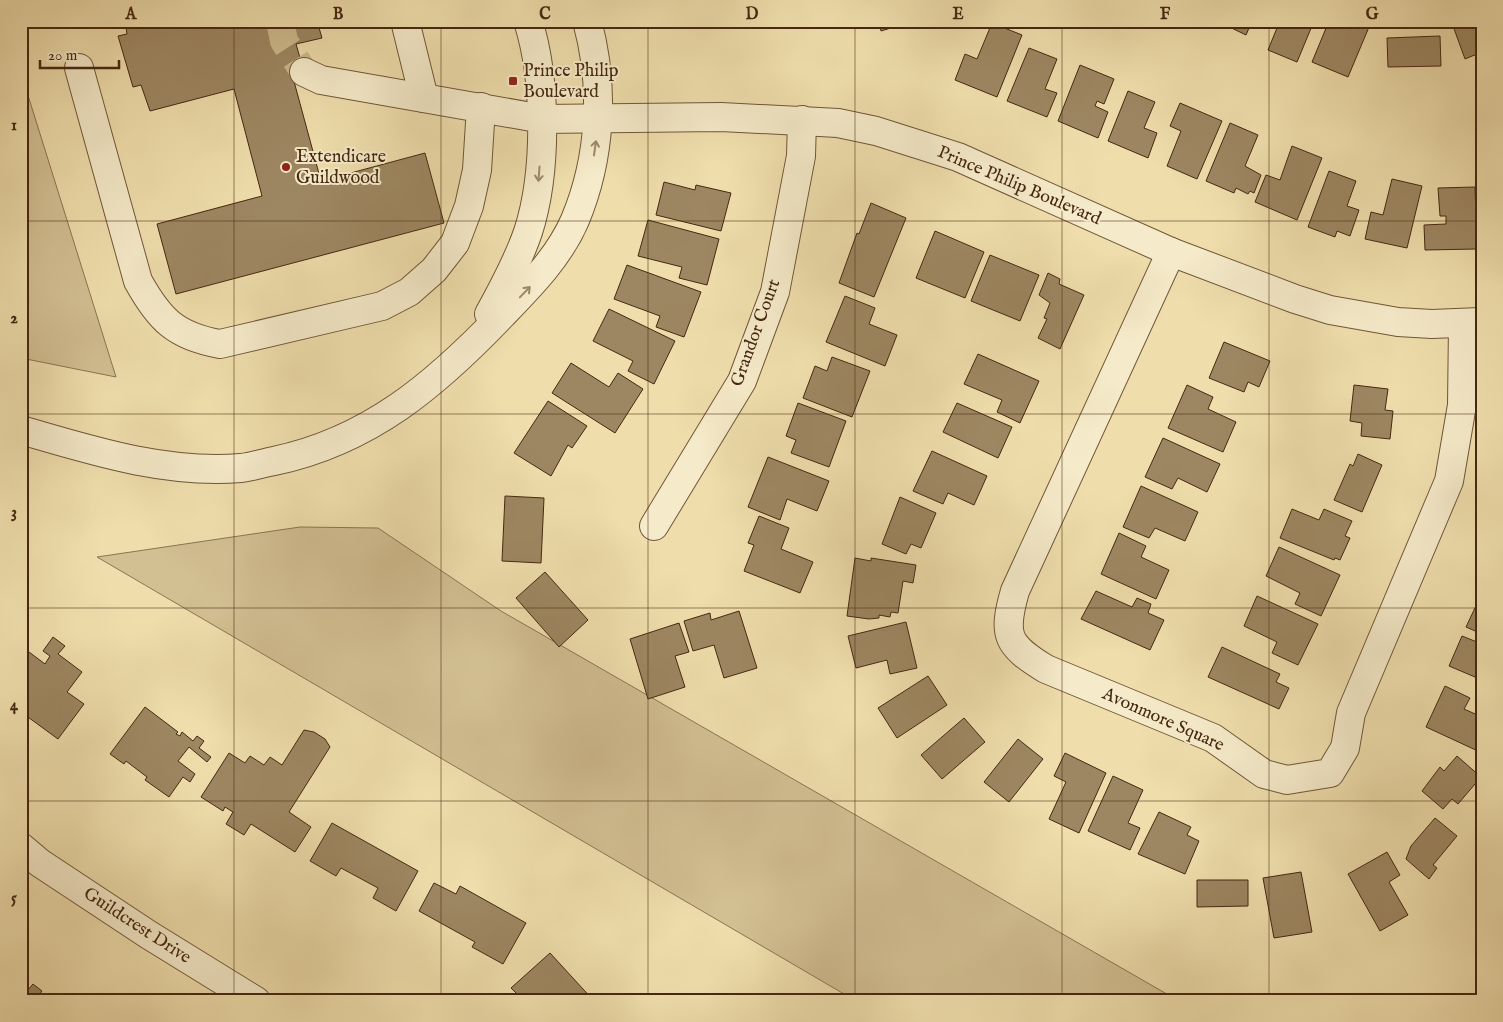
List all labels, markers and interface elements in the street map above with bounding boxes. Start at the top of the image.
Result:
text: A [125,5,138,25]
text: B [333,5,344,25]
text: C [539,5,551,25]
text: D [746,5,759,25]
text: E [952,5,964,25]
text: F [1160,5,1171,25]
text: G [1366,5,1379,25]
scale bar [40,38,119,70]
text: 20 m [48,46,78,65]
place label: Prince Philip Boulevard [523,60,619,104]
marker: Prince Philip Boulevard [507,75,519,87]
text: 1 [11,116,17,136]
one-way arrow [590,141,600,157]
street label: Prince Philip Boulevard [934,141,1105,231]
place label: Extendicare Guildwood [296,146,386,190]
marker: Extendicare Guildwood [280,161,292,173]
one-way arrow [534,165,544,181]
street label: Grandor Court [726,276,786,390]
one-way arrow [518,286,530,298]
text: 2 [10,309,18,329]
text: 3 [11,503,17,523]
street label: Avonmore Square [1097,682,1228,757]
text: 4 [10,696,19,716]
street label: Guildcrest Drive [79,883,195,969]
text: 5 [11,889,17,909]

